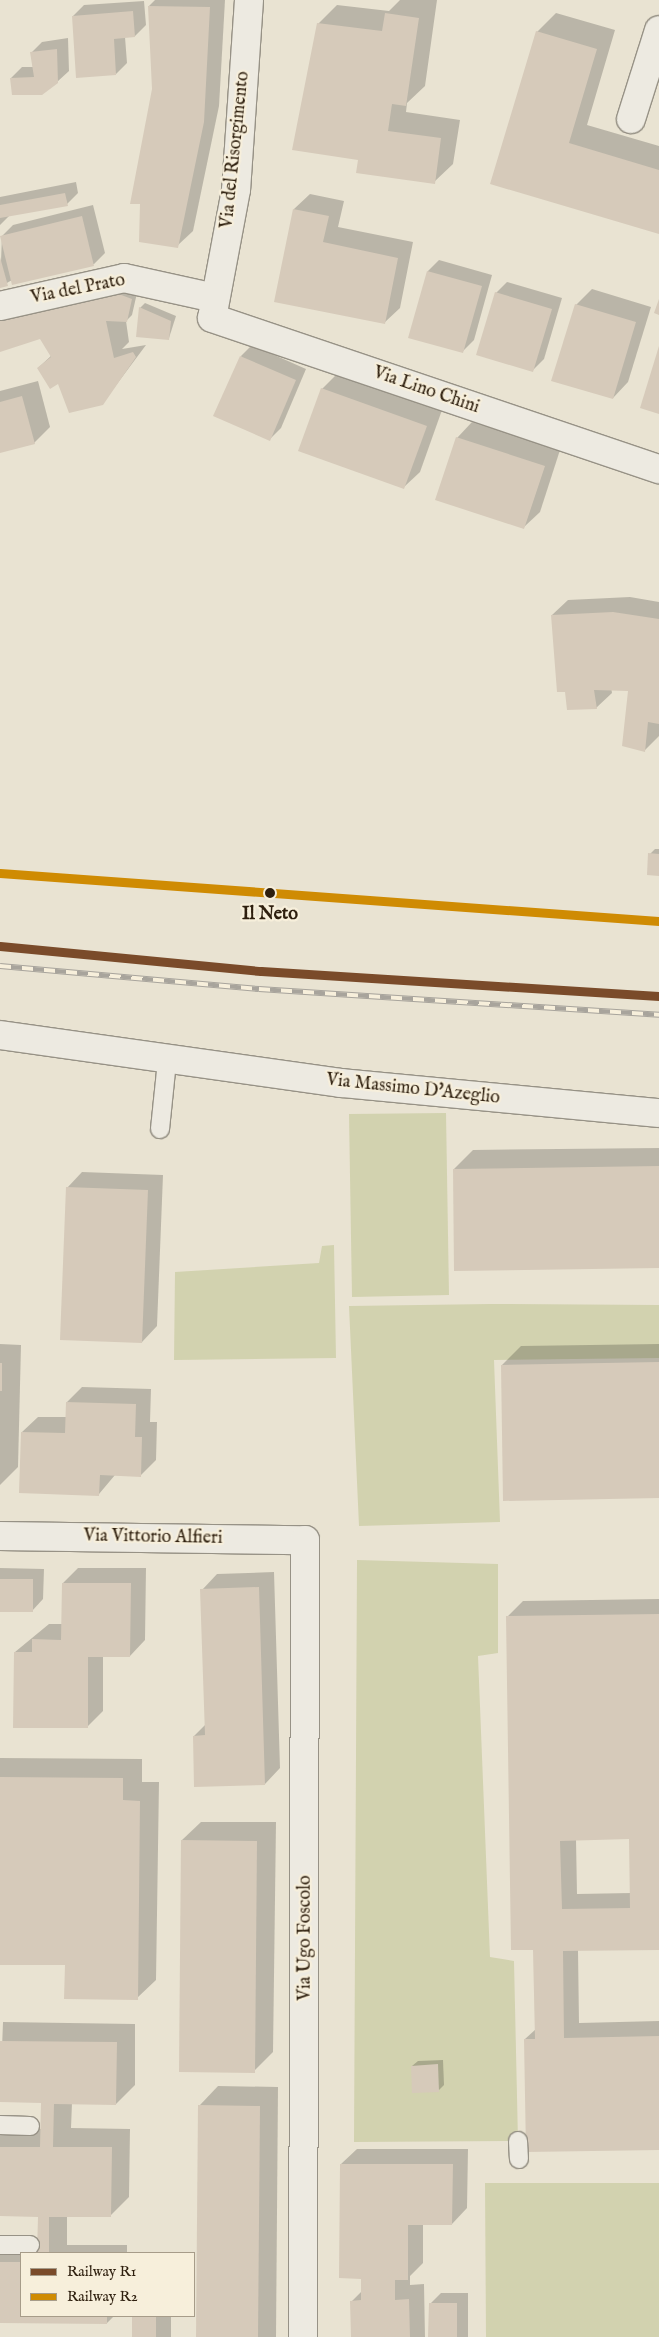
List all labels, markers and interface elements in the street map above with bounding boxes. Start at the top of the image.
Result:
street label: Via del Risorgimento [217,70,255,230]
street label: Via del Prato [29,270,127,310]
street label: Via Lino Chini [370,363,482,419]
marker: Il Neto [261,884,279,902]
place label: Il Neto [242,904,298,926]
street label: Via Massimo D'Azeglio [325,1070,501,1110]
street label: Via Vittorio Alfieri [83,1526,223,1550]
street label: Via Ugo Foscolo [295,1875,317,2001]
legend [20,2252,195,2317]
text: Railway R1 [67,2262,136,2281]
text: Railway R2 [67,2287,138,2306]

